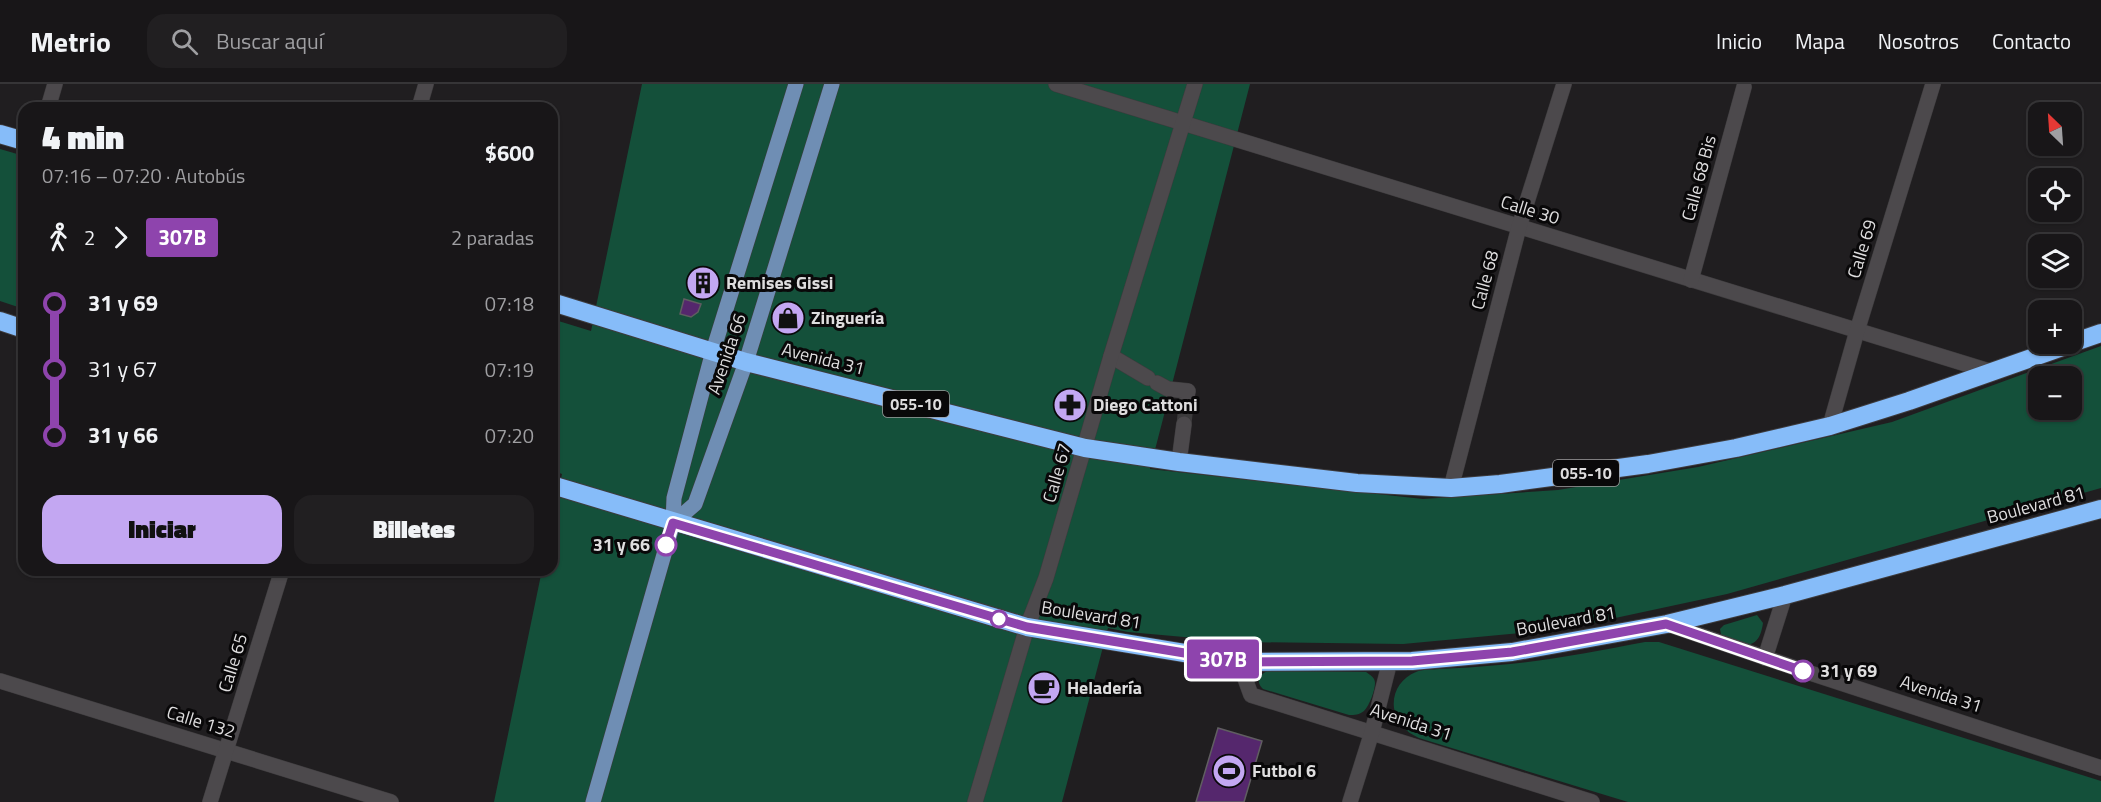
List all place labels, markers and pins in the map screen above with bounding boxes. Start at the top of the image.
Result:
building icon: Remises Gissi [685,265,721,301]
place label: Remises Gissi [726,269,833,296]
shop icon: Zinguería [770,300,806,336]
place label: Zinguería [811,304,884,331]
pharmacy icon: Diego Cattoni [1052,387,1088,423]
place label: Diego Cattoni [1093,391,1198,418]
place label: 31 y 66 [593,531,650,558]
marker: 31 y 66 [655,534,677,556]
unlabelled marker [990,610,1008,628]
place label: 31 y 69 [1820,657,1877,684]
marker: 31 y 69 [1792,660,1814,682]
cafe icon: Heladería [1026,670,1062,706]
place label: Heladería [1067,674,1142,701]
sports icon: Futbol 6 [1211,753,1247,789]
place label: Futbol 6 [1252,757,1316,784]

